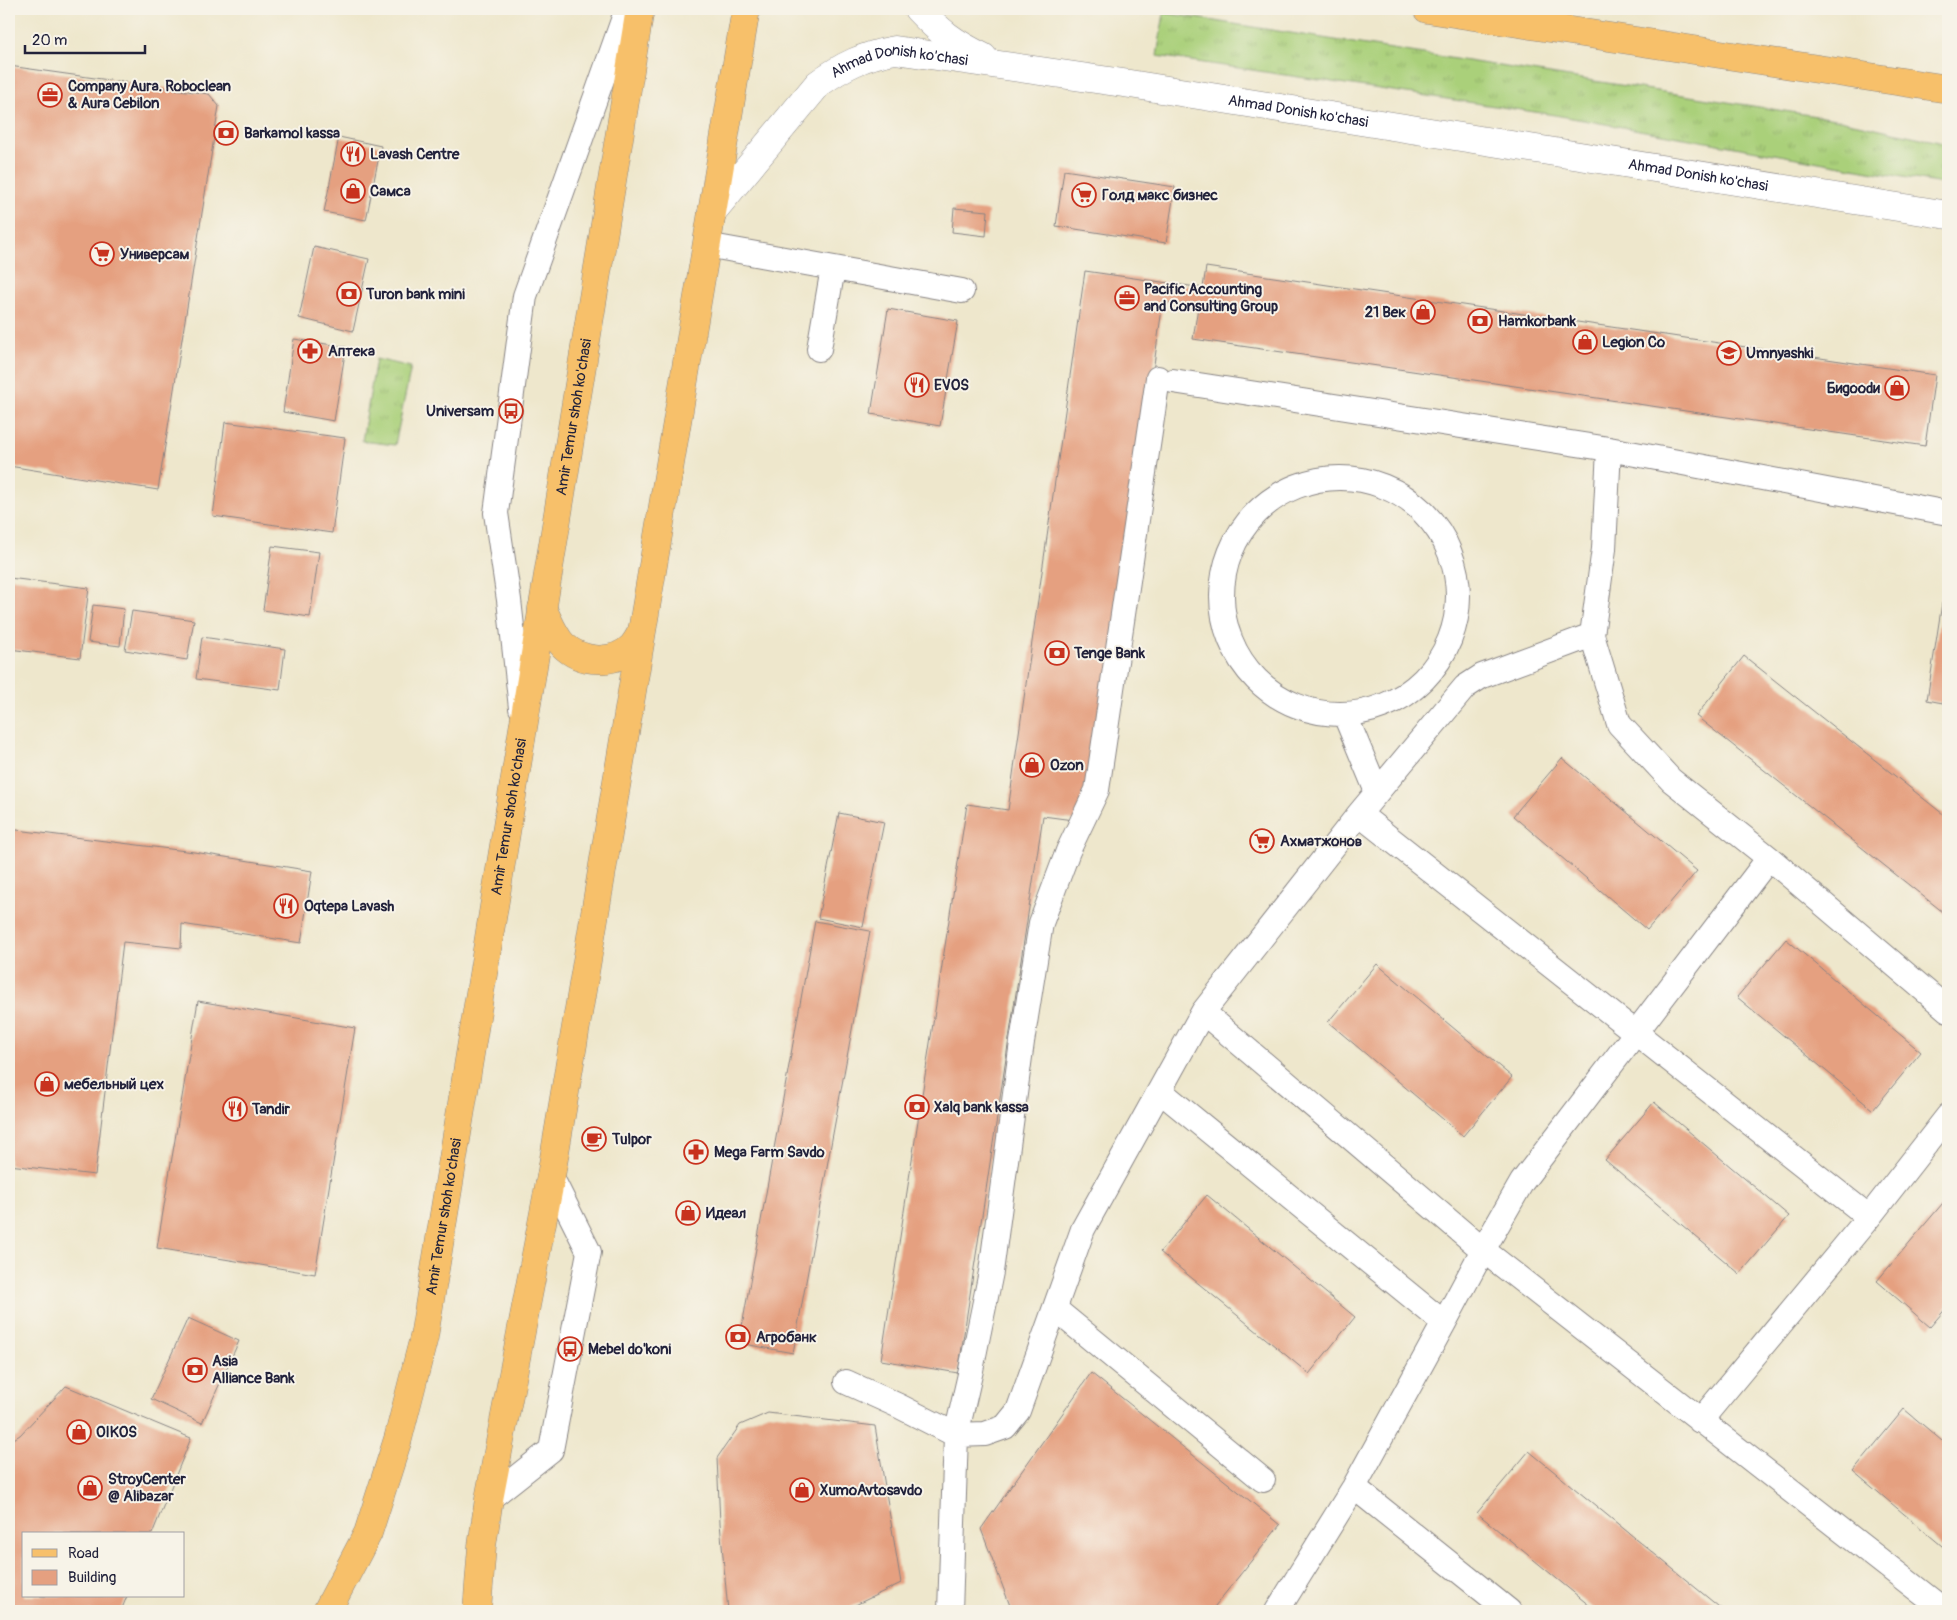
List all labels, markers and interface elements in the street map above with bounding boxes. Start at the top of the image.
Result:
scale bar [25,22,145,54]
text: 20 m [32,31,67,50]
street label: Ahmad Donish ko'chasi [827,41,969,83]
place label: Company Aura. Roboclean & Aura Cebilon [68,77,231,113]
office icon: Company Aura. Roboclean & Aura Cebilon [37,82,63,108]
street label: Ahmad Donish ko'chasi [1227,91,1370,132]
bank icon: Barkamol kassa [213,120,239,146]
place label: Barkamol kassa [244,124,340,143]
restaurant icon: Lavash Centre [340,141,366,167]
place label: Lavash Centre [370,145,460,164]
street label: Ahmad Donish ko'chasi [1627,155,1770,196]
shop icon: Самса [340,178,366,204]
place label: Самса [370,182,411,201]
supermarket icon: Голд макс бизнес [1071,182,1097,208]
place label: Голд макс бизнес [1102,186,1218,205]
supermarket icon: Универсам [89,241,115,267]
place label: Универсам [120,245,190,264]
place label: Pacific Accounting and Consulting Group [1144,280,1278,316]
bank icon: Turon bank mini [336,281,362,307]
place label: Turon bank mini [365,285,465,304]
office icon: Pacific Accounting and Consulting Group [1114,285,1140,311]
shop icon: 21 Век [1410,299,1436,325]
place label: 21 Век [1365,303,1406,322]
bank icon: Hamkorbank [1467,308,1493,334]
place label: Hamkorbank [1498,312,1577,331]
shop icon: Legion Co [1572,329,1598,355]
place label: Legion Co [1602,333,1665,352]
street label: Amir Temur shoh ko'chasi [552,337,596,497]
pharmacy icon: Аптека [297,338,323,364]
school or university icon: Umnyashki [1716,340,1742,366]
place label: Аптека [328,342,375,361]
place label: Umnyashki [1746,344,1814,363]
restaurant icon: EVOS [904,372,930,398]
shop icon: Биgoodи [1884,375,1910,401]
place label: EVOS [934,376,969,395]
place label: Биgoodи [1827,379,1880,398]
bus stop icon: Universam [498,398,524,424]
place label: Universam [426,402,494,421]
bank icon: Tenge Bank [1044,640,1070,666]
place label: Tenge Bank [1073,644,1146,663]
street label: Amir Temur shoh ko'chasi [487,737,531,897]
shop icon: Ozon [1019,752,1045,778]
place label: Ozon [1050,756,1084,775]
supermarket icon: Ахматжонов [1249,828,1275,854]
place label: Ахматжонов [1280,832,1362,851]
restaurant icon: Oqtepa Lavash [273,893,299,919]
place label: Oqtepa Lavash [304,897,394,916]
shop icon: мебельный цех [34,1071,60,1097]
place label: мебельный цех [64,1075,164,1094]
bank icon: Xalq bank kassa [904,1094,930,1120]
restaurant icon: Tandir [222,1096,248,1122]
place label: Xalq bank kassa [934,1098,1029,1117]
place label: Tandir [251,1100,290,1119]
cafe icon: Tulpor [581,1126,607,1152]
place label: Tulpor [611,1130,652,1149]
street label: Amir Temur shoh ko'chasi [422,1137,466,1297]
pharmacy icon: Mega Farm Savdo [683,1139,709,1165]
place label: Mega Farm Savdo [714,1143,825,1162]
shop icon: Идеал [675,1200,701,1226]
place label: Идеал [706,1204,746,1223]
bank icon: Агробанк [725,1324,751,1350]
place label: Агробанк [756,1328,817,1347]
bus stop icon: Mebel do'koni [557,1336,583,1362]
place label: Mebel do'koni [588,1340,672,1359]
place label: Asia Alliance Bank [212,1352,295,1388]
bank icon: Asia Alliance Bank [182,1357,208,1383]
shop icon: OIKOS [66,1419,92,1445]
place label: OIKOS [96,1423,137,1442]
place label: StroyCenter @ Alibazar [108,1470,186,1506]
shop icon: StroyCenter @ Alibazar [77,1475,103,1501]
shop icon: XumoAvtosavdo [789,1477,815,1503]
place label: XumoAvtosavdo [820,1481,922,1500]
legend [22,1532,185,1598]
text: Road [68,1544,99,1563]
text: Building [68,1568,116,1587]

